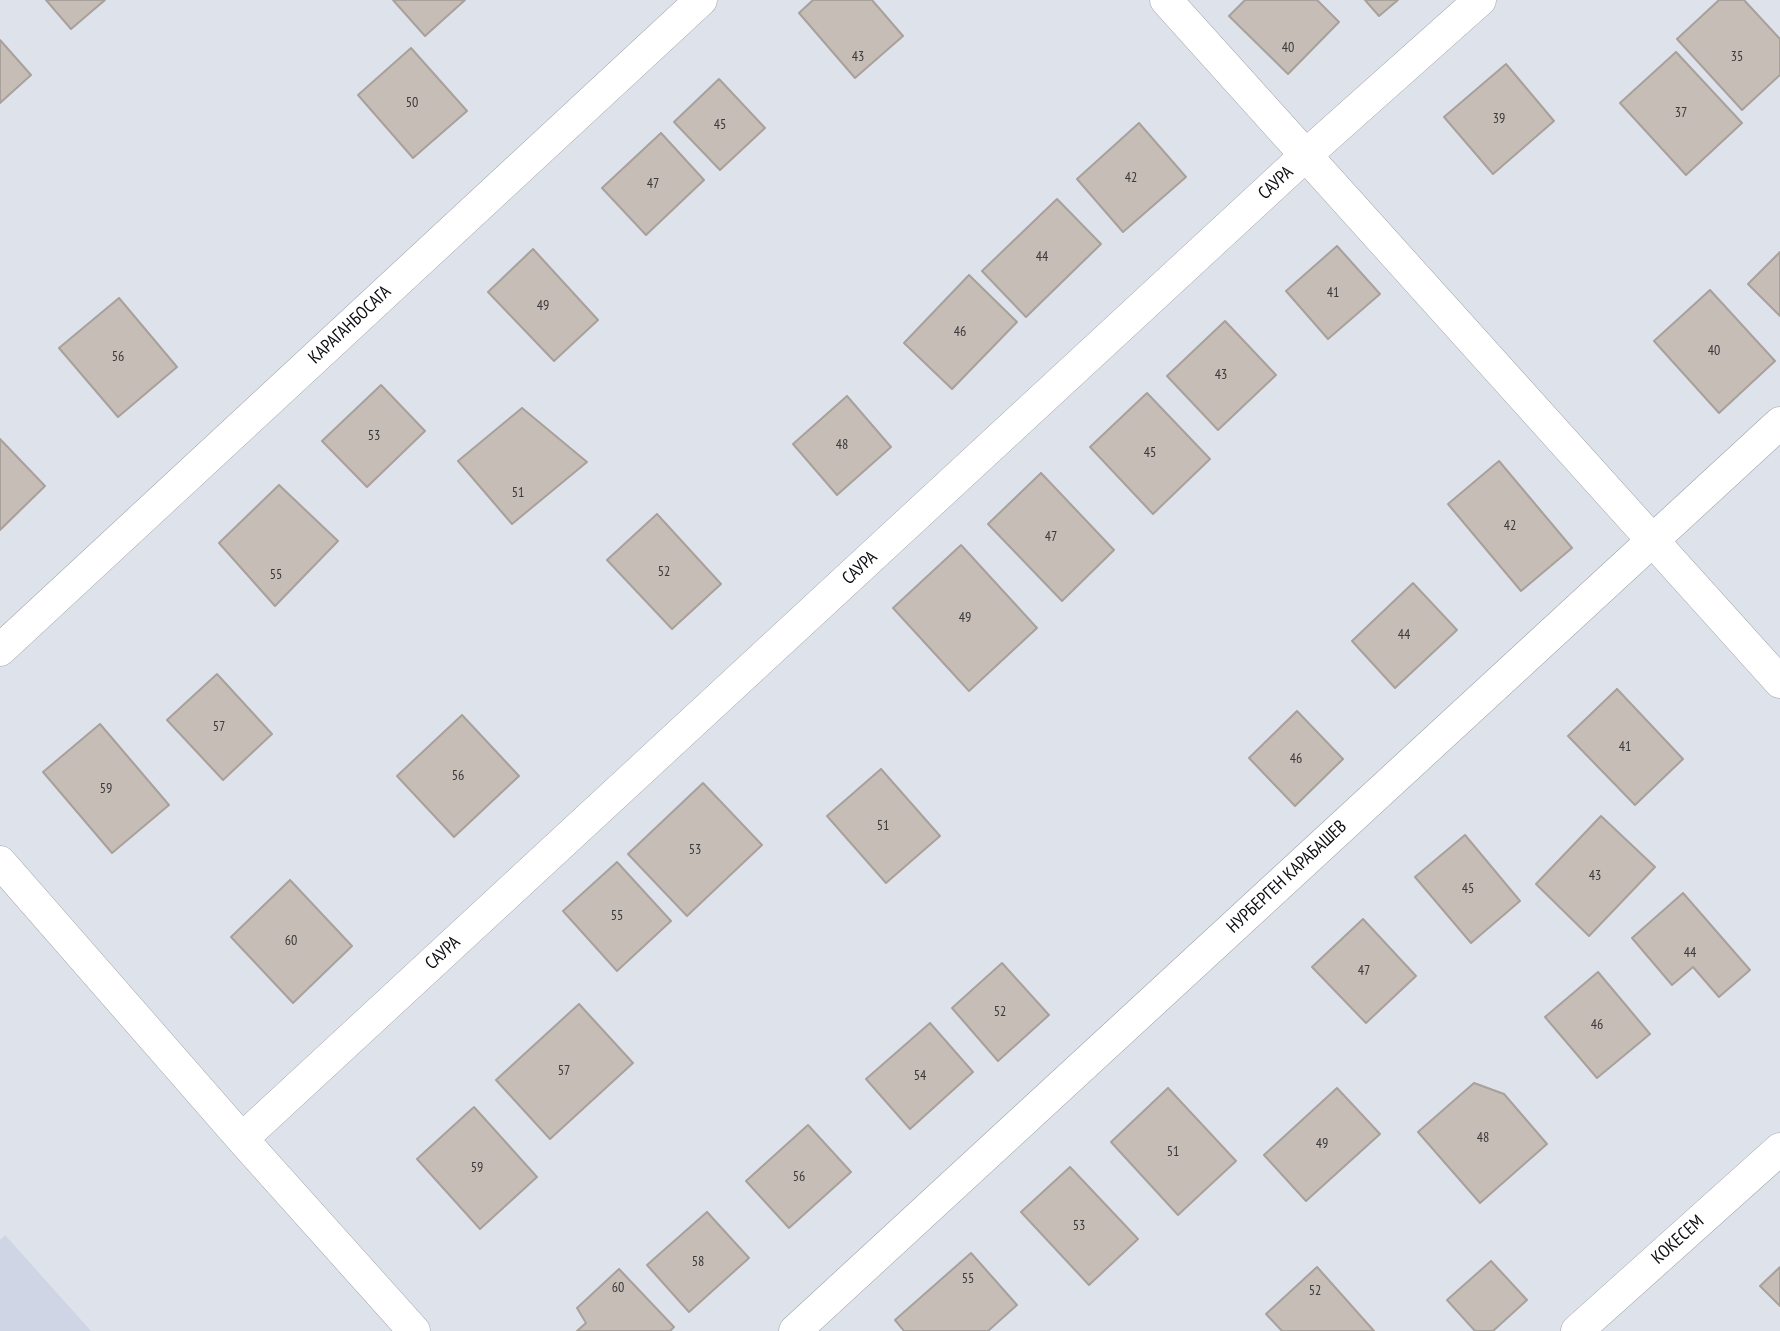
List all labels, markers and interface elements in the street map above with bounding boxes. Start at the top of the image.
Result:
house number: 40 [1282,40,1294,56]
house number: 43 [852,49,864,65]
house number: 35 [1731,49,1743,65]
house number: 50 [406,95,418,111]
house number: 37 [1675,105,1687,121]
house number: 39 [1493,111,1505,127]
house number: 45 [714,117,726,133]
street label: САУРА [1254,162,1298,204]
house number: 42 [1125,170,1137,186]
house number: 47 [647,176,659,192]
house number: 44 [1036,249,1048,265]
street label: КАРАГАНБОСАГА [304,281,396,369]
house number: 41 [1327,285,1339,301]
house number: 49 [537,298,549,314]
house number: 46 [954,324,966,340]
house number: 40 [1708,343,1720,359]
house number: 56 [112,349,124,365]
house number: 43 [1215,367,1227,383]
house number: 53 [368,428,380,444]
house number: 48 [836,437,848,453]
house number: 45 [1144,445,1156,461]
house number: 51 [512,485,524,501]
house number: 42 [1504,518,1516,534]
house number: 47 [1045,529,1057,545]
street label: САУРА [838,547,882,589]
house number: 52 [658,564,670,580]
house number: 55 [270,567,282,583]
house number: 49 [959,610,971,626]
house number: 44 [1398,627,1410,643]
house number: 57 [213,719,225,735]
house number: 41 [1619,739,1631,755]
house number: 46 [1290,751,1302,767]
house number: 56 [452,768,464,784]
house number: 59 [100,781,112,797]
street label: НУРБЕРГЕН КАРАБАШЕВ [1223,816,1351,938]
house number: 51 [877,818,889,834]
house number: 53 [689,842,701,858]
house number: 43 [1589,868,1601,884]
house number: 45 [1462,881,1474,897]
house number: 55 [611,908,623,924]
street label: САУРА [421,932,465,974]
house number: 60 [285,933,297,949]
house number: 44 [1684,945,1696,961]
house number: 47 [1358,963,1370,979]
house number: 52 [994,1004,1006,1020]
house number: 46 [1591,1017,1603,1033]
house number: 57 [558,1063,570,1079]
house number: 54 [914,1068,926,1084]
house number: 48 [1477,1130,1489,1146]
house number: 49 [1316,1136,1328,1152]
house number: 51 [1167,1144,1179,1160]
house number: 59 [471,1160,483,1176]
house number: 56 [793,1169,805,1185]
street label: КОКЕСЕМ [1648,1211,1708,1269]
house number: 53 [1073,1218,1085,1234]
house number: 58 [692,1254,704,1270]
house number: 55 [962,1271,974,1287]
house number: 60 [612,1280,624,1296]
house number: 52 [1309,1283,1321,1299]

